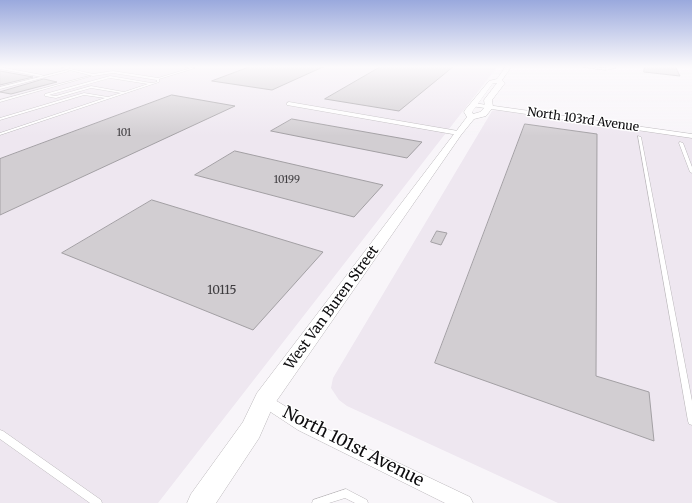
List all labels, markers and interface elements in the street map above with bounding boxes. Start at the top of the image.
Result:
street label: North 103rd Avenue [526,105,640,135]
house number: 101 [117,127,131,139]
house number: 10199 [274,174,300,186]
street label: West Van Buren Street [281,243,383,373]
house number: 10115 [207,284,237,298]
street label: North 101st Avenue [279,403,427,491]

